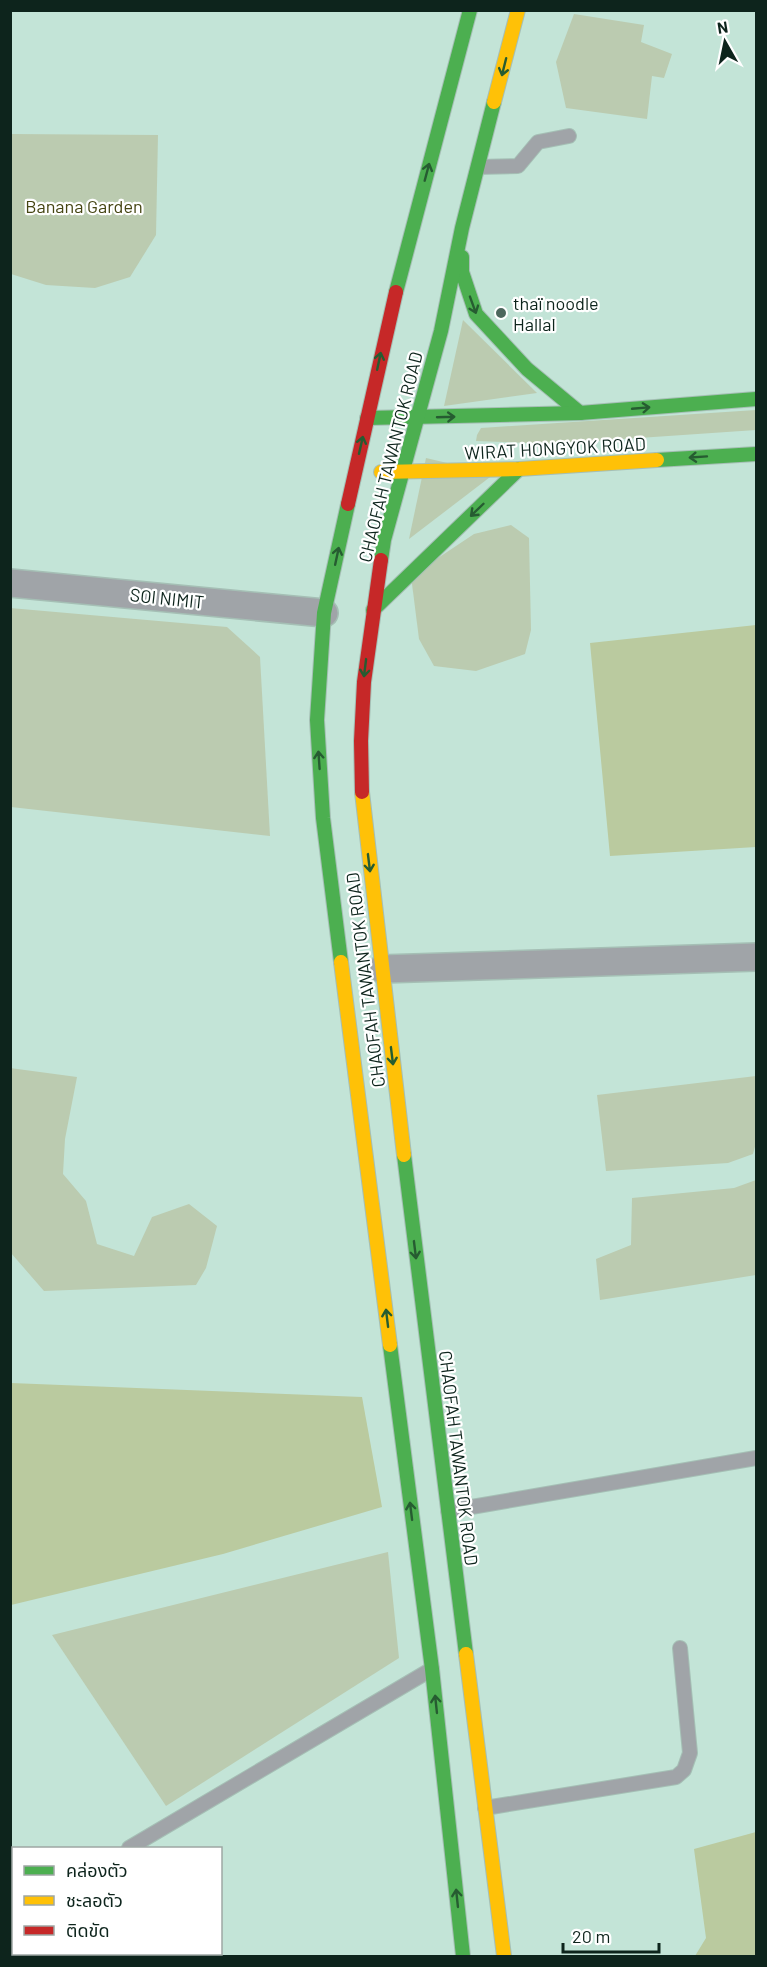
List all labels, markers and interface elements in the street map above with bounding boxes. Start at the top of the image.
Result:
north arrow [695,12,755,72]
text: N [716,16,729,37]
one-way arrow [497,57,509,76]
one-way arrow [422,163,434,182]
park label: Banana Garden [25,195,143,217]
place label: thaï noodle Hallal [513,292,599,335]
one-way arrow [469,296,480,314]
marker: thaï noodle Hallal [494,306,508,320]
street label: CHAOFAH TAWANTOK ROAD [353,349,427,565]
one-way arrow [374,352,386,371]
one-way arrow [631,402,651,413]
one-way arrow [436,412,456,423]
street label: WIRAT HONGYOK ROAD [464,432,646,464]
one-way arrow [356,436,367,456]
one-way arrow [689,452,709,463]
one-way arrow [469,502,484,517]
one-way arrow [332,547,343,566]
street label: SOI NIMIT [129,583,205,613]
one-way arrow [360,658,371,678]
one-way arrow [313,751,324,771]
one-way arrow [364,852,375,872]
street label: CHAOFAH TAWANTOK ROAD [341,871,389,1089]
one-way arrow [387,1046,398,1066]
one-way arrow [410,1240,421,1259]
one-way arrow [381,1308,392,1328]
street label: CHAOFAH TAWANTOK ROAD [435,1349,483,1567]
one-way arrow [406,1502,417,1521]
one-way arrow [430,1695,441,1715]
legend [12,1847,222,1955]
text: คล่องตัว [66,1859,128,1881]
text: ชะลอตัว [66,1889,123,1911]
one-way arrow [451,1889,462,1909]
scale bar [563,1916,659,1954]
text: ติดขัด [66,1919,109,1941]
text: 20 m [572,1925,610,1947]

